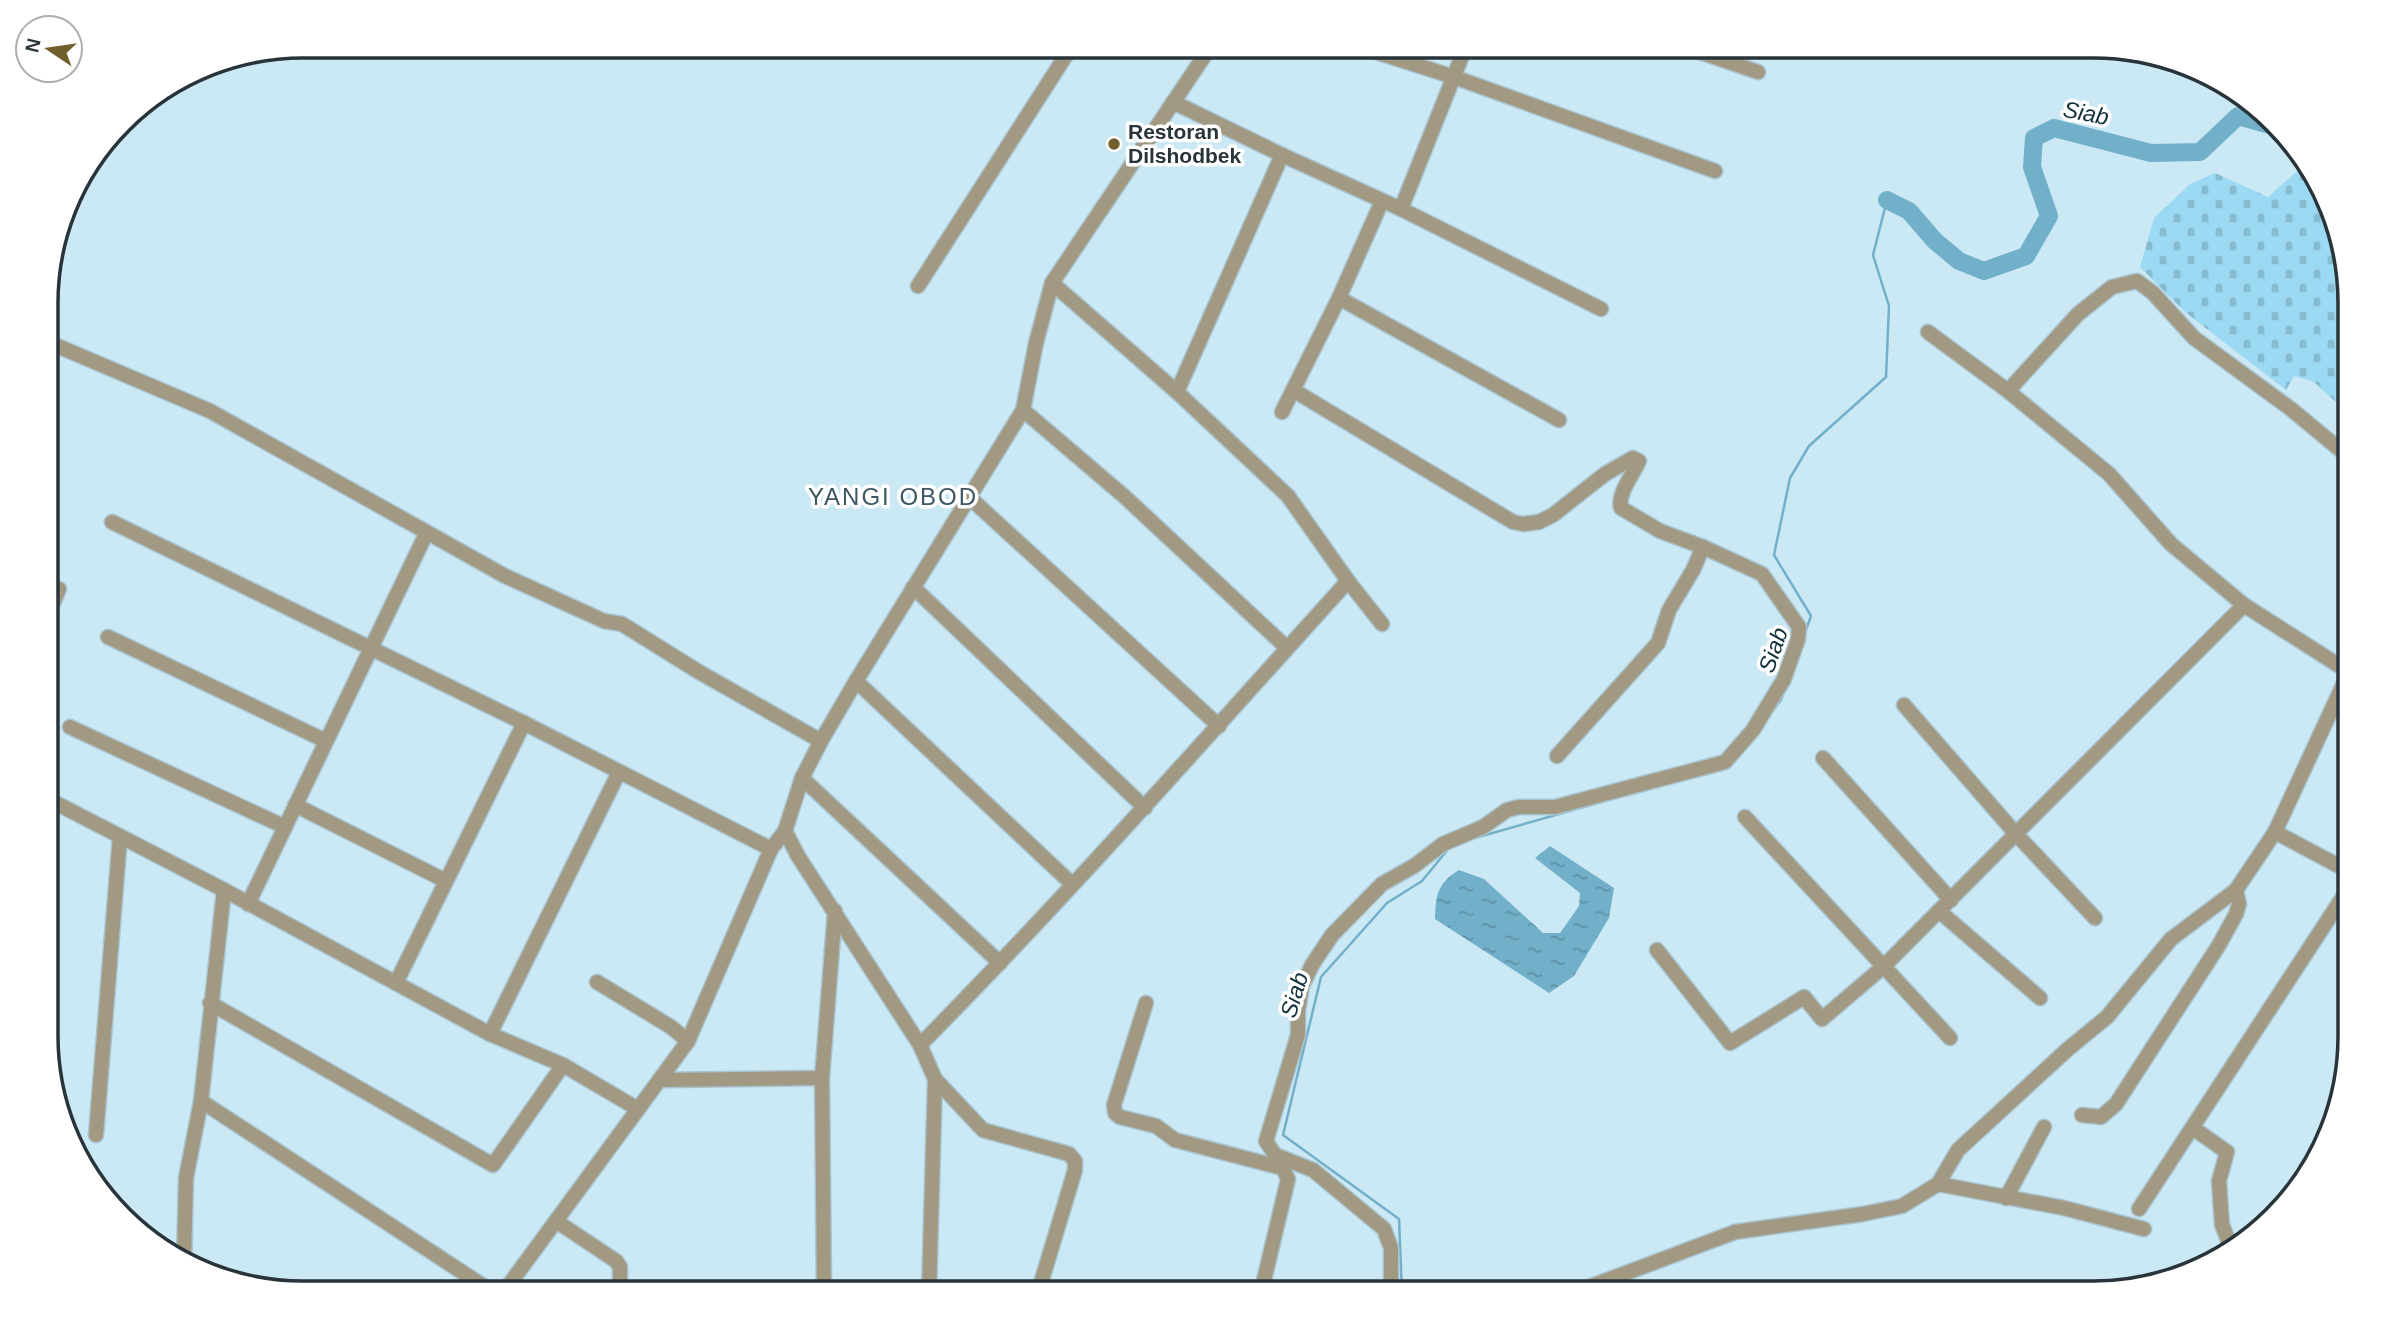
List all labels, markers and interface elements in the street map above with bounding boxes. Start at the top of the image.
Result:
north arrow [14,14,84,84]
text: N [21,36,45,54]
water label: Siab [2061,96,2111,130]
place label: Restoran Dilshodbek [1128,120,1242,167]
marker: Restoran Dilshodbek [1106,136,1122,152]
district label: YANGI OBOD [808,483,978,510]
water label: Siab [1753,624,1793,676]
water label: Siab [1275,969,1313,1021]

